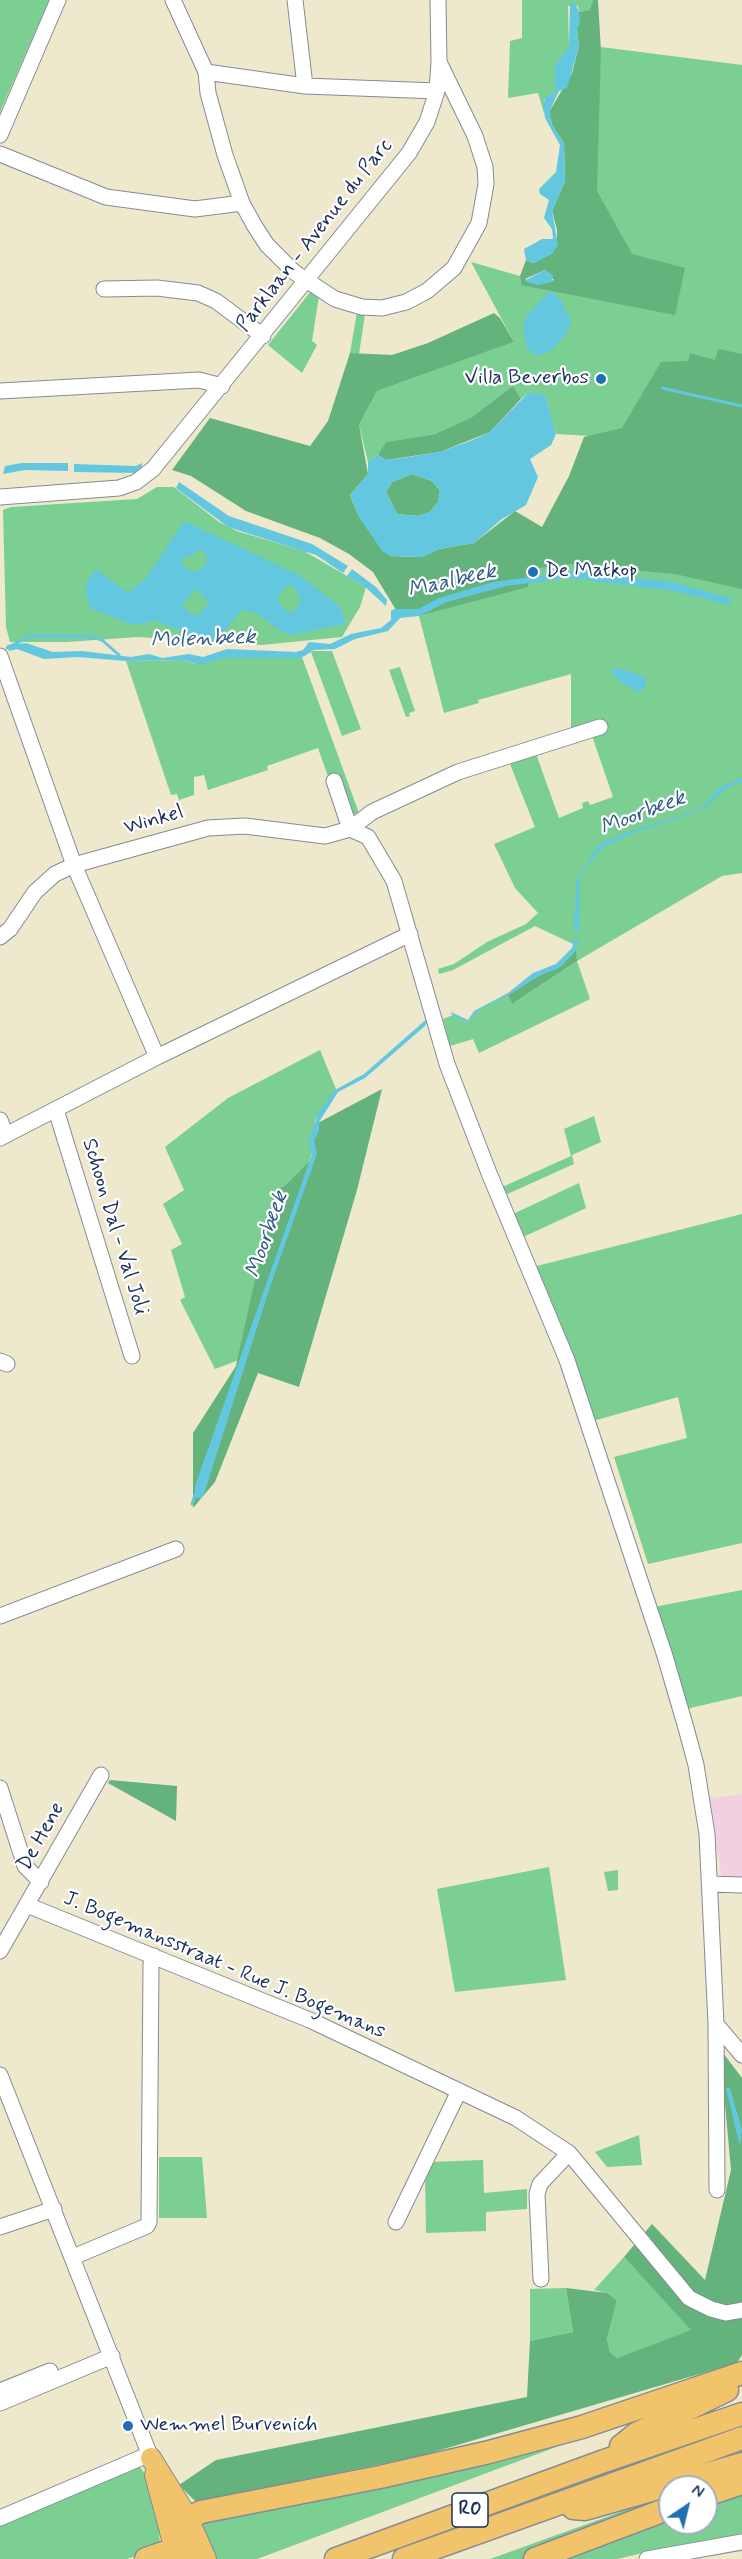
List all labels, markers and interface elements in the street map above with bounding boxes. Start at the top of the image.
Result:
street label: Parklaan - Avenue du Parc [232,134,398,338]
place label: Villa Beverbos [464,366,589,392]
marker: Villa Beverbos [594,372,608,386]
water label: Maalbeek [405,559,499,605]
place label: De Matkop [545,559,638,585]
marker: De Matkop [526,565,540,579]
water label: Molenbeek [150,625,256,655]
water label: Moorbeek [597,786,689,842]
street label: Winkel [121,801,187,841]
street label: Schoon Dal - Val Joli [75,1136,153,1318]
water label: Moorbeek [241,1188,295,1282]
street label: De Hene [13,1798,71,1876]
street label: J. Bogemansstraat - Rue J. Bogemans [59,1887,389,2045]
place label: Wemmel Burvenich [140,2413,318,2439]
marker: Wemmel Burvenich [121,2419,135,2433]
north arrow [658,2475,718,2535]
text: N [687,2480,708,2503]
road number: R0 [452,2493,488,2527]

